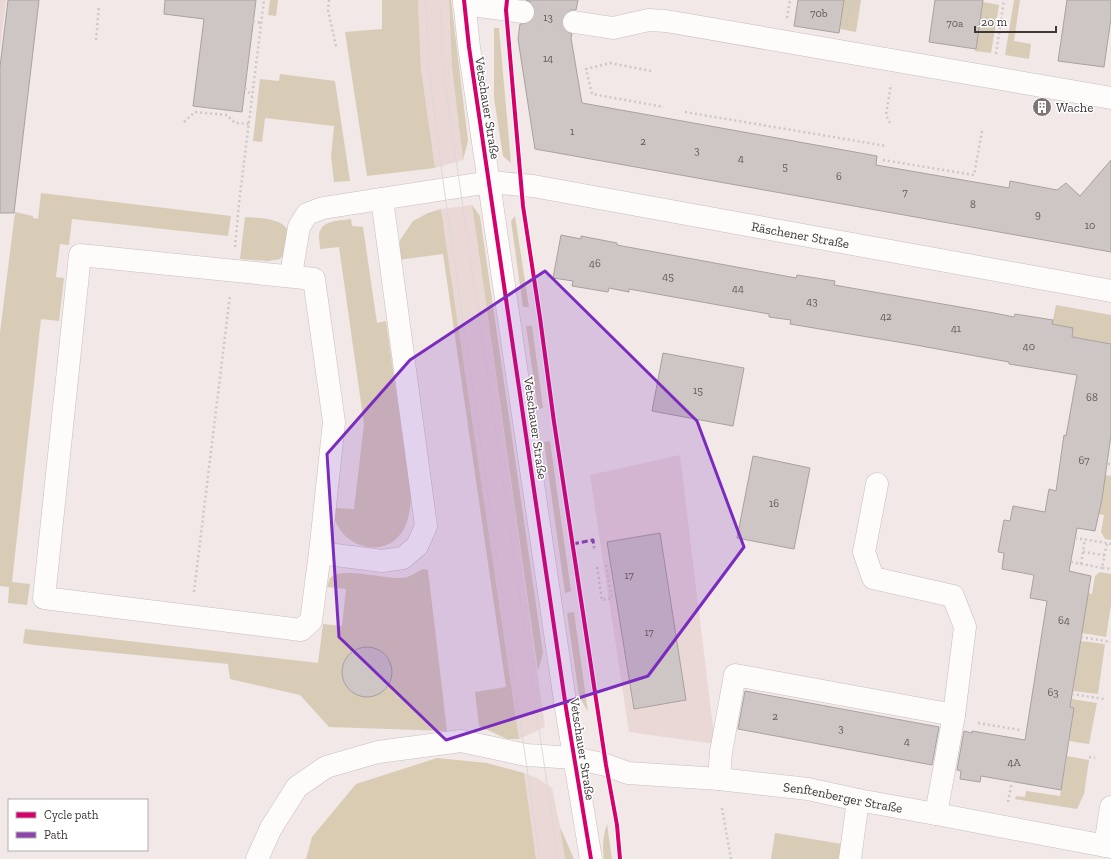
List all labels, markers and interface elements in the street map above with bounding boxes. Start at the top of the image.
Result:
house number: 70b [810,7,828,20]
scale bar [975,8,1056,34]
house number: 13 [543,11,553,24]
text: 20 m [981,15,1008,29]
house number: 70a [947,17,964,30]
house number: 14 [543,52,553,65]
street label: Vetschauer Straße [472,55,503,160]
building icon: Wache [1031,96,1053,118]
place label: Wache [1056,100,1093,115]
house number: 1 [570,125,575,138]
house number: 2 [640,135,646,148]
house number: 3 [694,144,700,157]
house number: 4 [738,152,744,165]
house number: 5 [782,160,788,173]
house number: 6 [836,170,842,183]
house number: 7 [902,186,908,199]
house number: 8 [970,198,976,211]
house number: 9 [1035,208,1041,221]
street label: Räschener Straße [750,219,851,251]
house number: 10 [1085,219,1095,232]
house number: 46 [589,257,601,270]
house number: 45 [662,270,674,283]
house number: 44 [732,282,744,295]
house number: 43 [806,295,818,308]
house number: 42 [880,310,892,323]
house number: 41 [951,322,962,335]
house number: 40 [1023,340,1035,353]
street label: Vetschauer Straße [521,375,550,480]
house number: 15 [693,384,703,397]
house number: 68 [1086,391,1098,404]
house number: 67 [1078,454,1090,467]
house number: 16 [769,497,779,510]
house number: 17 [624,569,634,582]
house number: 64 [1058,614,1070,627]
house number: 17 [644,626,654,639]
house number: 63 [1047,686,1059,699]
street label: Vetschauer Straße [567,696,598,801]
house number: 2 [772,710,778,723]
house number: 3 [838,722,844,735]
house number: 4 [904,735,910,748]
house number: 4A [1007,756,1021,769]
street label: Senftenberger Straße [782,779,904,816]
legend [8,799,148,851]
text: Cycle path [44,808,99,822]
text: Path [44,828,68,842]

